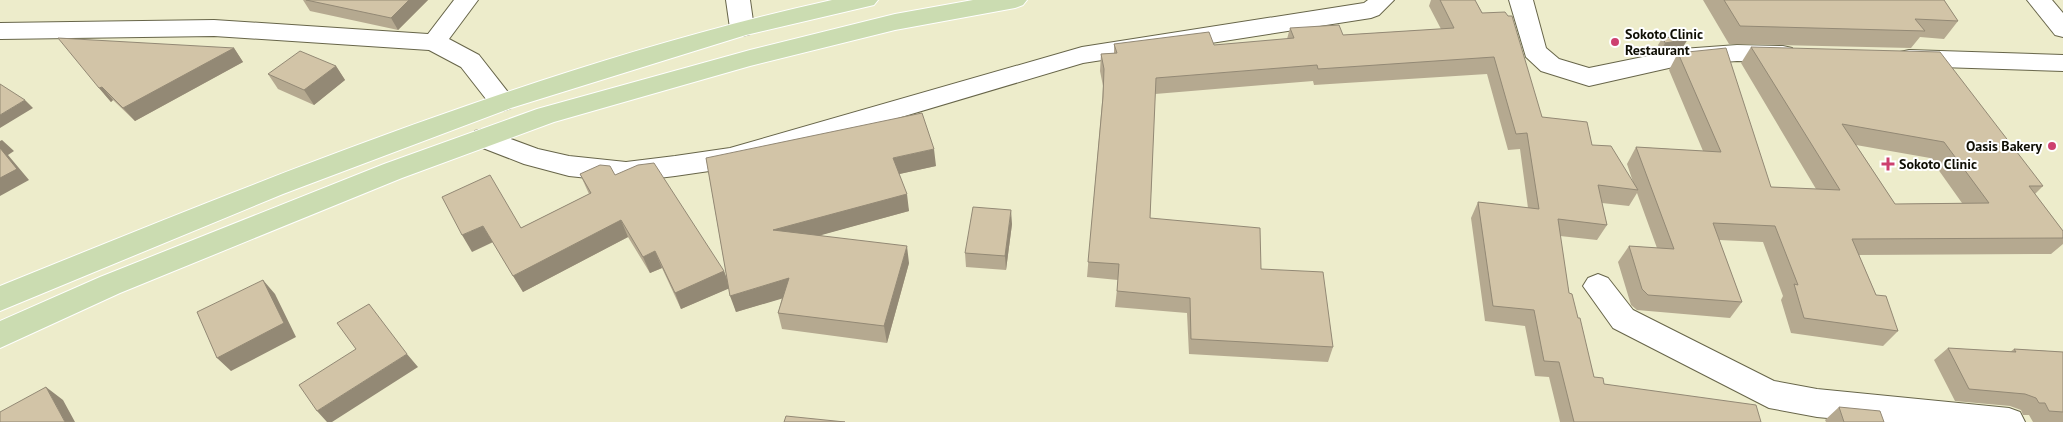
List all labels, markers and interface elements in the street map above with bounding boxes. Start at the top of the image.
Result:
place label: Sokoto Clinic Restaurant [1625,25,1703,59]
marker: Sokoto Clinic Restaurant [1609,36,1621,48]
place label: Oasis Bakery [1966,137,2042,155]
marker: Oasis Bakery [2046,140,2058,152]
place label: Sokoto Clinic [1899,155,1977,173]
marker: Sokoto Clinic [1881,157,1895,171]

